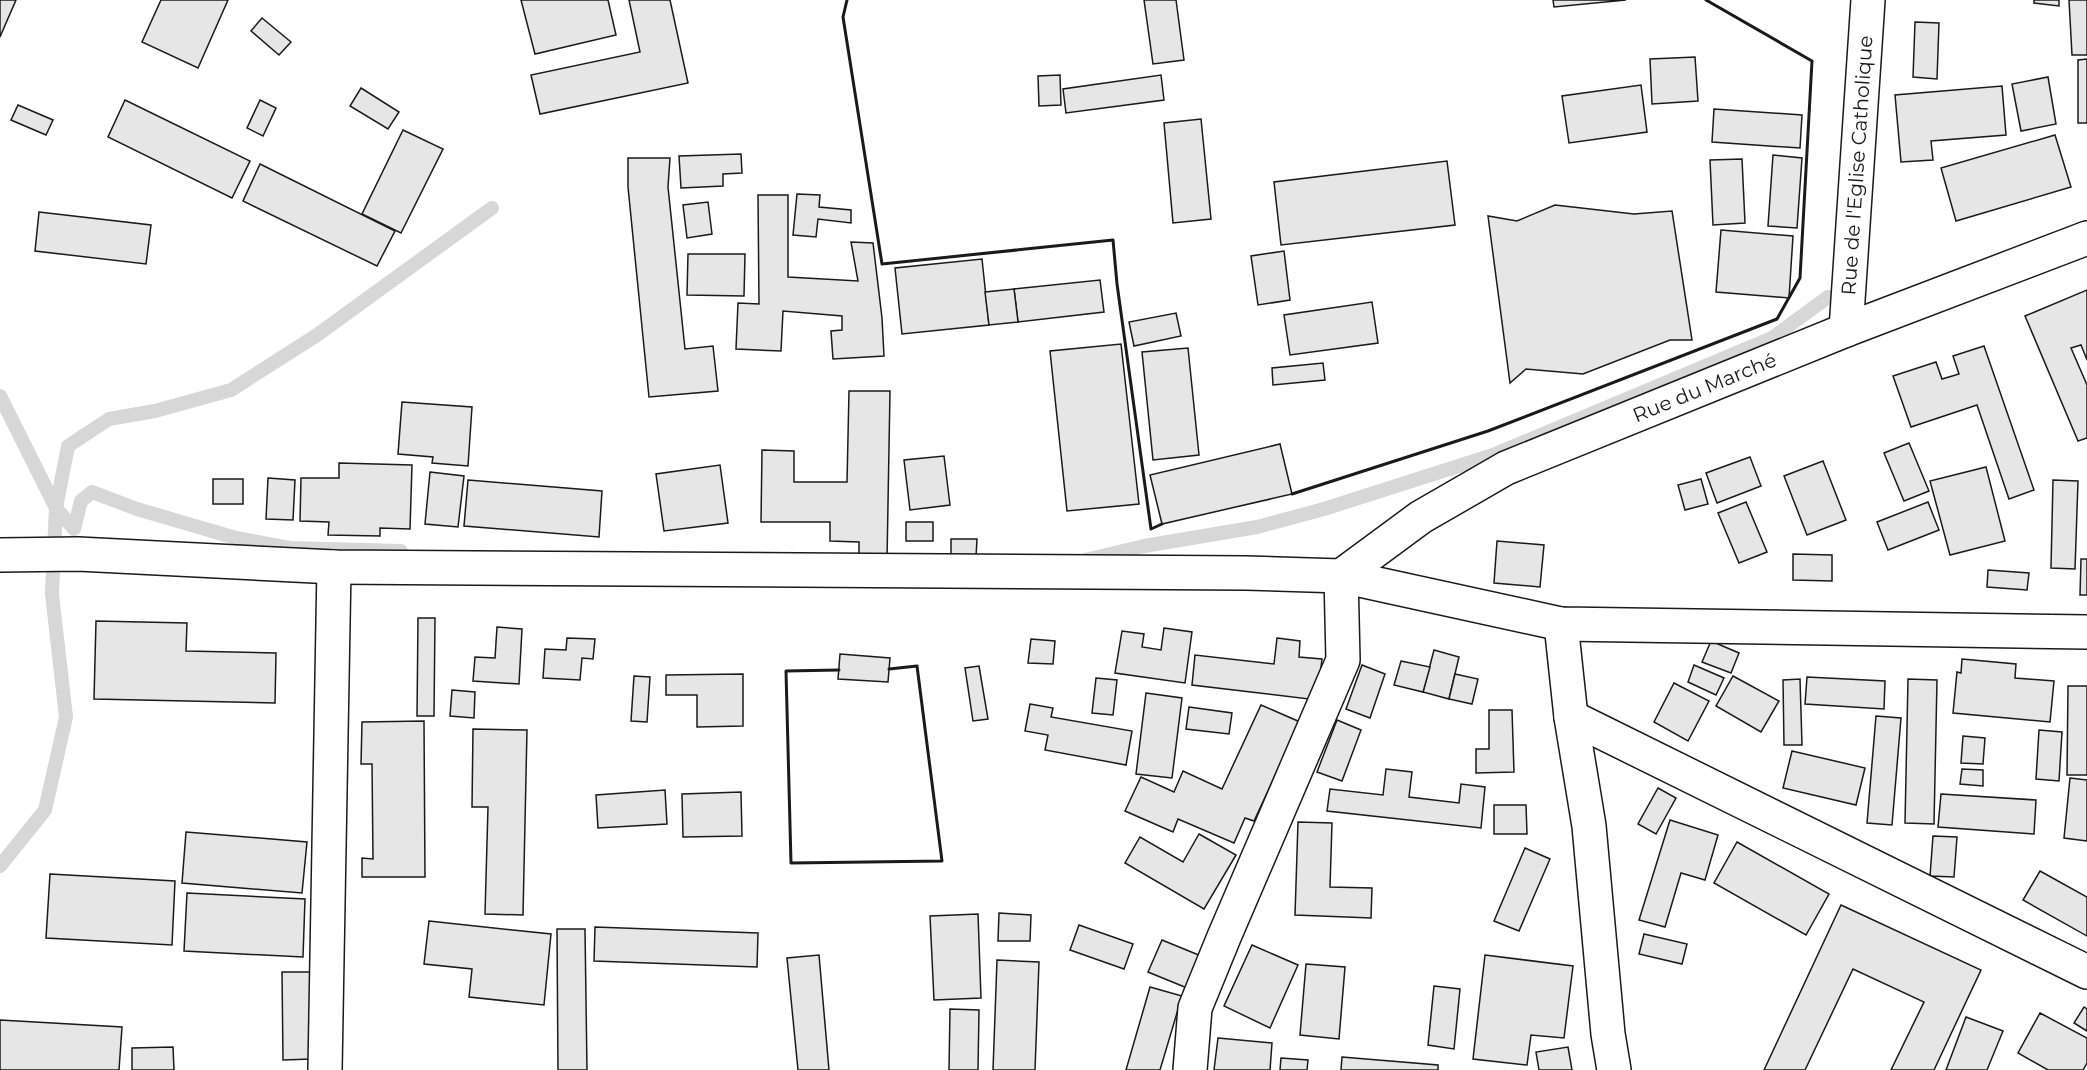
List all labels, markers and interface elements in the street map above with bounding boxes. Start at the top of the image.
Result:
street label: Rue de l'Eglise Catholique [1836,35,1878,296]
street label: Rue du Marché [1629,348,1780,427]

